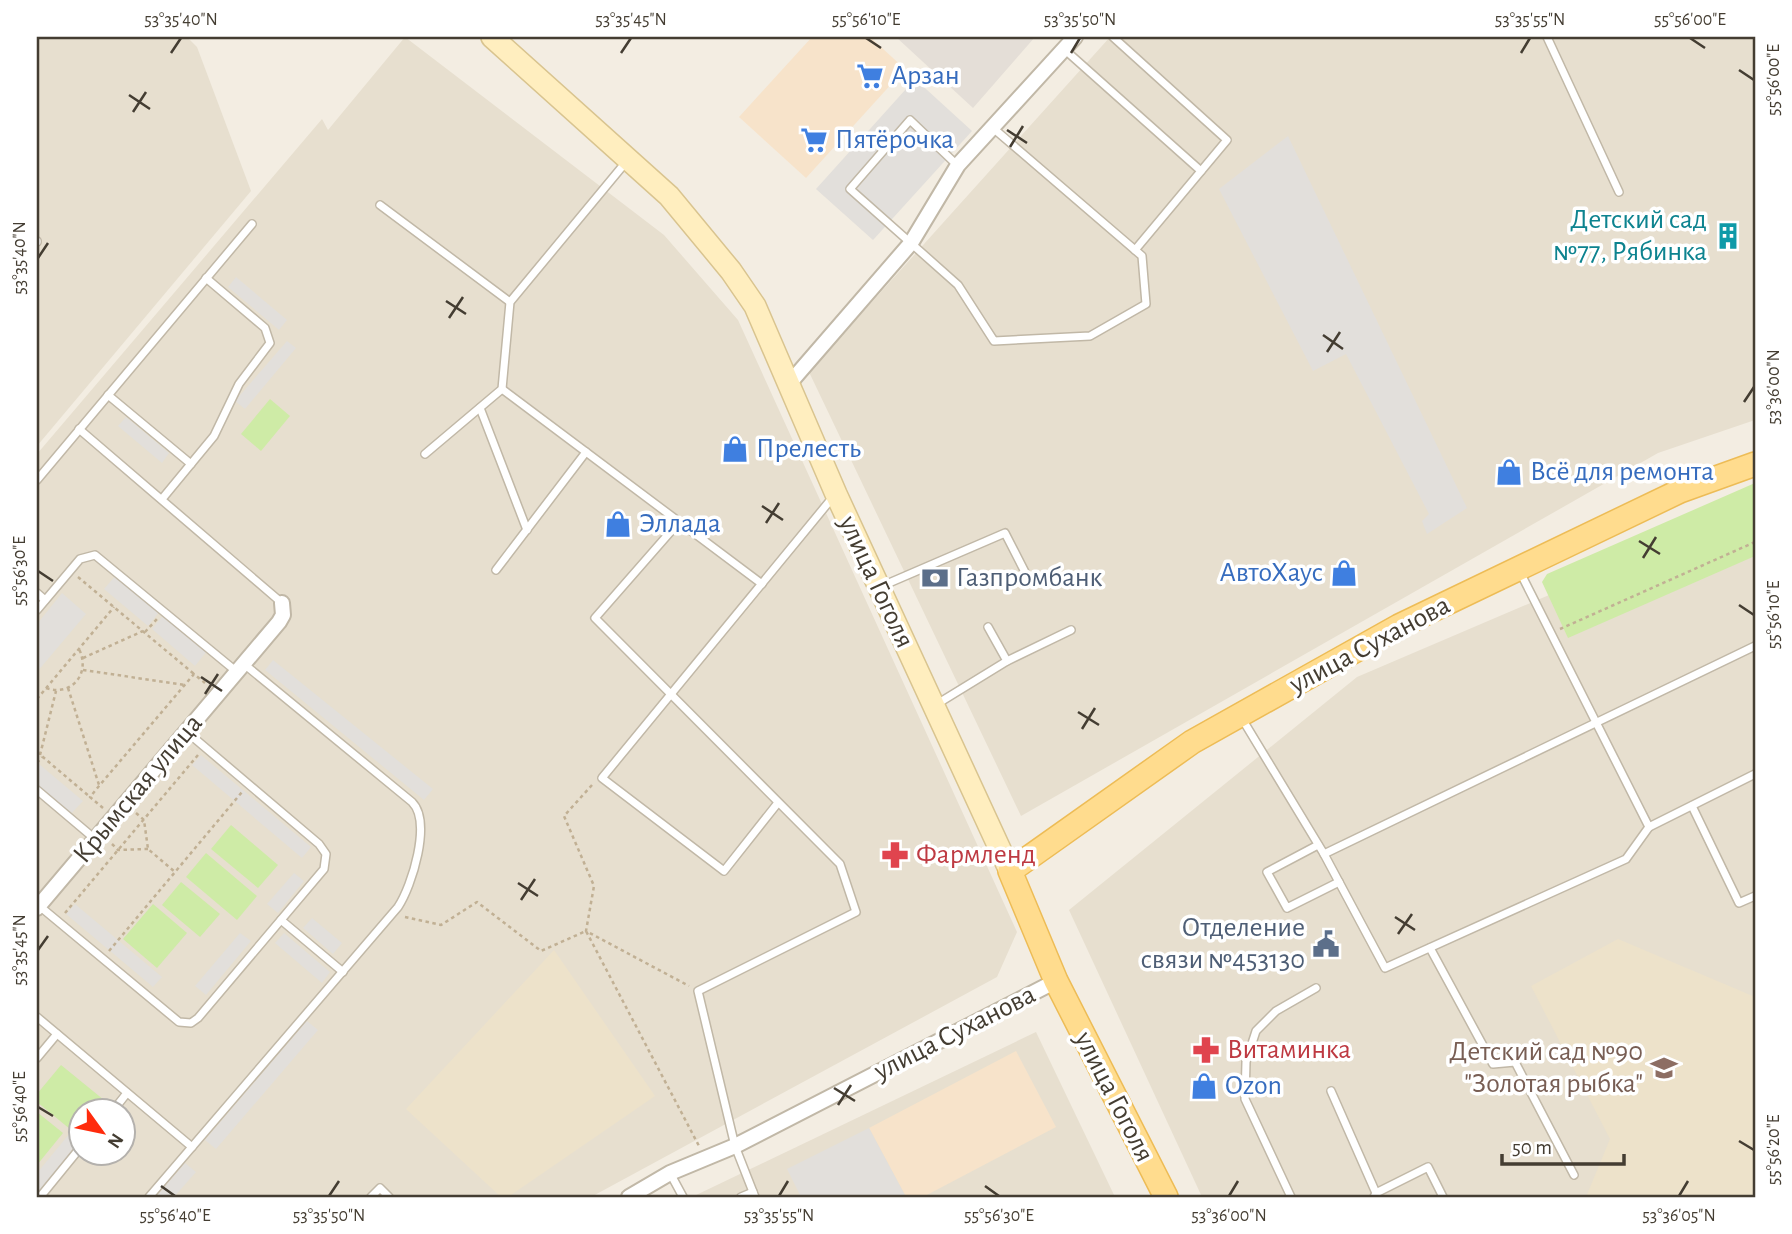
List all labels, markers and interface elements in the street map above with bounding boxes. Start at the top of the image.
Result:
text: 53°35'40"N [144,11,218,29]
text: 53°35'45"N [595,11,667,29]
text: 55°56'10"E [832,11,901,29]
text: 53°35'50"N [1044,11,1116,29]
text: 53°35'55"N [1495,11,1565,29]
text: 55°56'00"E [1654,11,1726,29]
text: 55°56'00"E [1765,44,1783,116]
supermarket icon: Арзан [855,61,885,91]
place label: Арзан [891,62,960,90]
supermarket icon: Пятёрочка [799,125,829,155]
place label: Пятёрочка [835,126,954,154]
place label: Детский сад №77, Рябинка [1553,206,1707,266]
text: 53°35'40"N [11,221,29,295]
building icon: Детский сад №77, Рябинка [1713,221,1743,251]
text: 53°36'00"N [1765,349,1783,425]
shop icon: Прелесть [720,434,750,464]
place label: Прелесть [756,435,861,463]
shop icon: Всё для ремонта [1494,457,1524,487]
place label: Всё для ремонта [1530,458,1714,486]
shop icon: Эллада [603,509,633,539]
place label: Эллада [639,510,721,538]
street label: улица Гоголя [833,511,919,652]
text: 55°56'30"E [11,536,29,606]
shop icon: АвтоХаус [1329,558,1359,588]
place label: АвтоХаус [1219,559,1323,587]
bank icon: Газпромбанк [920,563,950,593]
place label: Газпромбанк [956,564,1103,592]
text: 55°56'10"E [1765,580,1783,649]
street label: улица Суханова [1284,591,1455,699]
street label: Крымская улица [68,709,208,869]
pharmacy icon: Фармленд [880,840,910,870]
place label: Фармленд [916,841,1036,869]
text: 53°35'45"N [11,914,29,986]
place label: Отделение связи №453130 [1141,914,1305,974]
public building icon: Отделение связи №453130 [1311,929,1341,959]
street label: улица Суханова [869,980,1040,1086]
street label: улица Гоголя [1069,1026,1159,1167]
pharmacy icon: Витаминка [1191,1035,1221,1065]
place label: Витаминка [1227,1036,1351,1064]
place label: Детский сад №90 "Золотая рыбка" [1449,1038,1643,1098]
school or university icon: Детский сад №90 "Золотая рыбка" [1649,1053,1679,1083]
text: 55°56'40"E [11,1071,29,1143]
shop icon: Ozon [1189,1071,1219,1101]
place label: Ozon [1225,1072,1282,1100]
north arrow [66,1098,136,1168]
text: 55°56'20"E [1765,1114,1783,1185]
scale bar [1502,1122,1624,1166]
text: N [103,1130,127,1151]
text: 50 m [1512,1137,1552,1158]
text: 55°56'40"E [139,1207,211,1225]
text: 53°35'50"N [293,1207,365,1225]
text: 53°35'55"N [744,1207,814,1225]
text: 55°56'30"E [964,1207,1034,1225]
text: 53°36'00"N [1191,1207,1267,1225]
text: 53°36'05"N [1642,1207,1716,1225]

